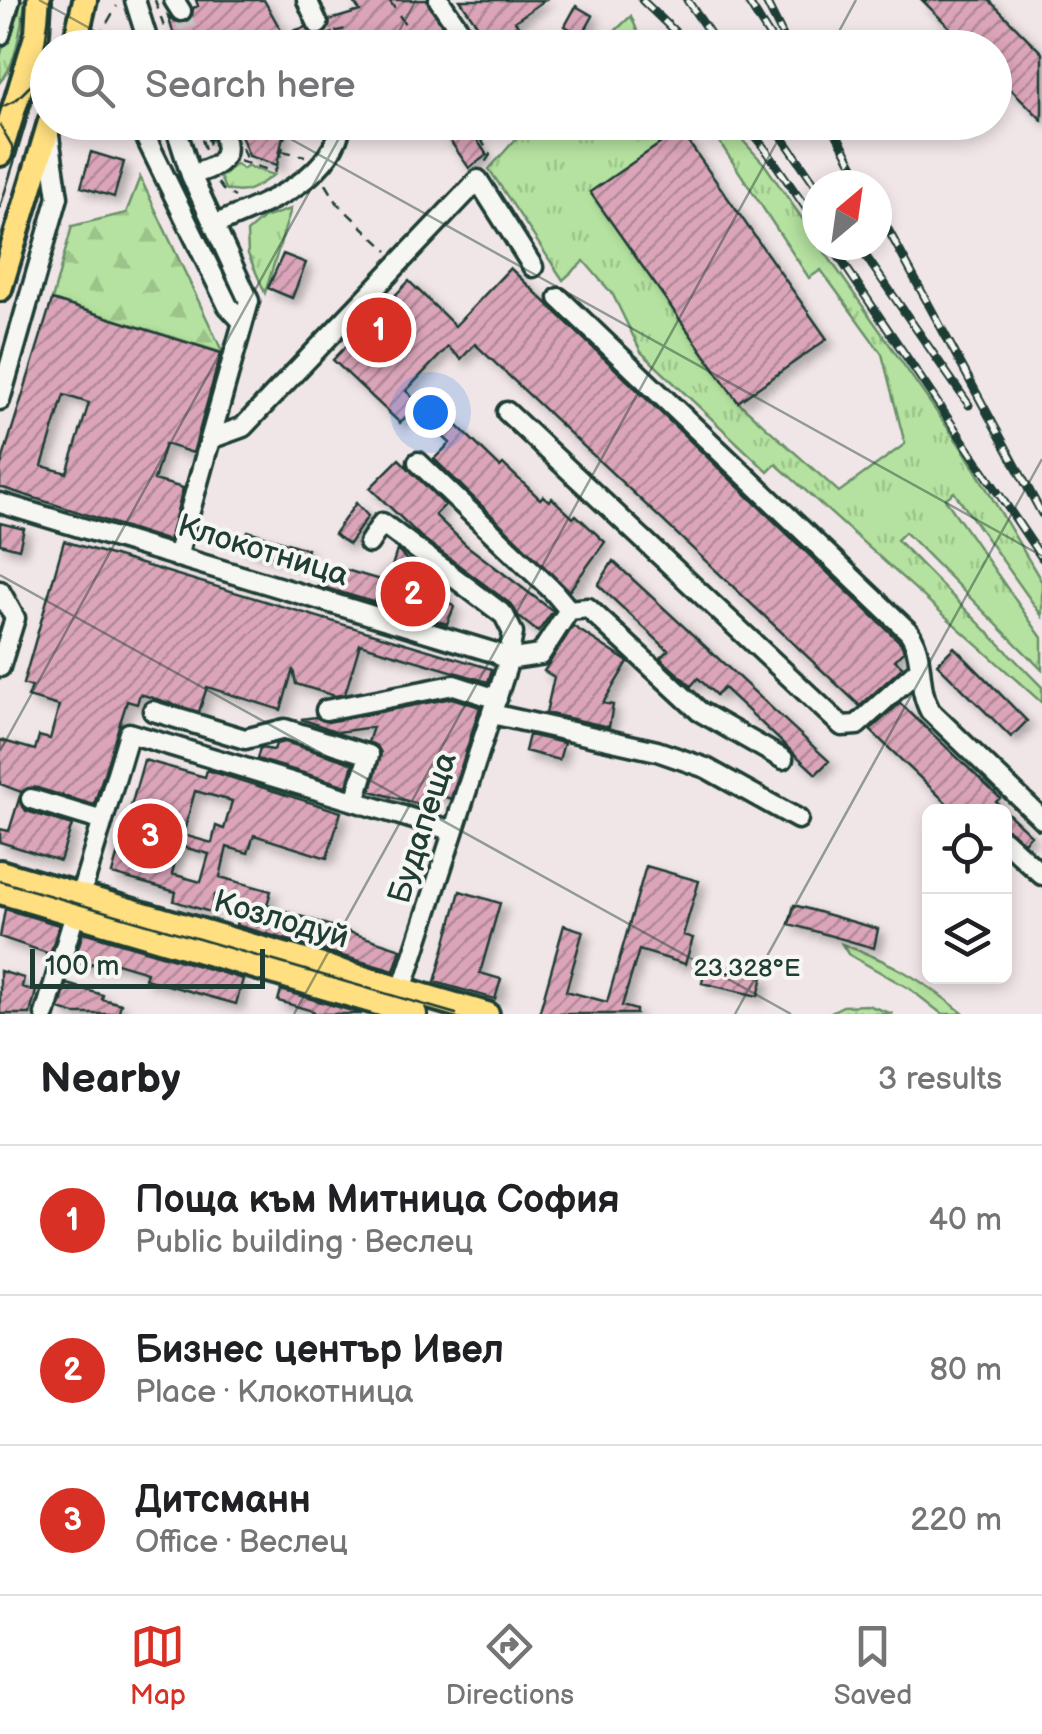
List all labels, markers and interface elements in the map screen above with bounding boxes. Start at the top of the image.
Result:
search box [30,30,1012,140]
icon: search [65,58,120,113]
text: Search here [145,63,356,108]
north arrow [802,170,892,260]
pin: 1 [346,292,412,368]
your location [405,387,456,438]
street label: Клокотница [173,507,353,595]
pin: 2 [380,556,446,632]
street label: Будапеща [380,747,466,909]
pin: 3 [118,798,182,874]
map controls [922,804,1012,984]
button: locate [922,804,1012,894]
street label: Козлодуй [209,882,353,958]
button: layers [922,894,1012,984]
scale bar [30,944,265,988]
text: 100 m [45,950,119,983]
text: 23.328°E [693,953,801,984]
text: Nearby [40,1054,180,1105]
text: 3 results [878,1060,1002,1099]
text: Поща към Митница София [135,1178,620,1223]
text: 1 [66,1201,79,1240]
text: 40 m [929,1201,1002,1240]
text: Public building · Веслец [135,1223,473,1262]
text: Бизнес център Ивел [135,1328,504,1373]
text: 2 [63,1351,82,1390]
text: 80 m [929,1351,1002,1390]
text: Place · Клокотница [135,1373,414,1412]
text: Дитсманн [135,1478,311,1523]
text: 3 [63,1501,82,1540]
text: 220 m [910,1501,1002,1540]
text: Office · Веслец [135,1523,348,1562]
tab: Map [130,1619,186,1712]
tab: Directions [445,1619,574,1712]
tab: Saved [834,1619,912,1712]

